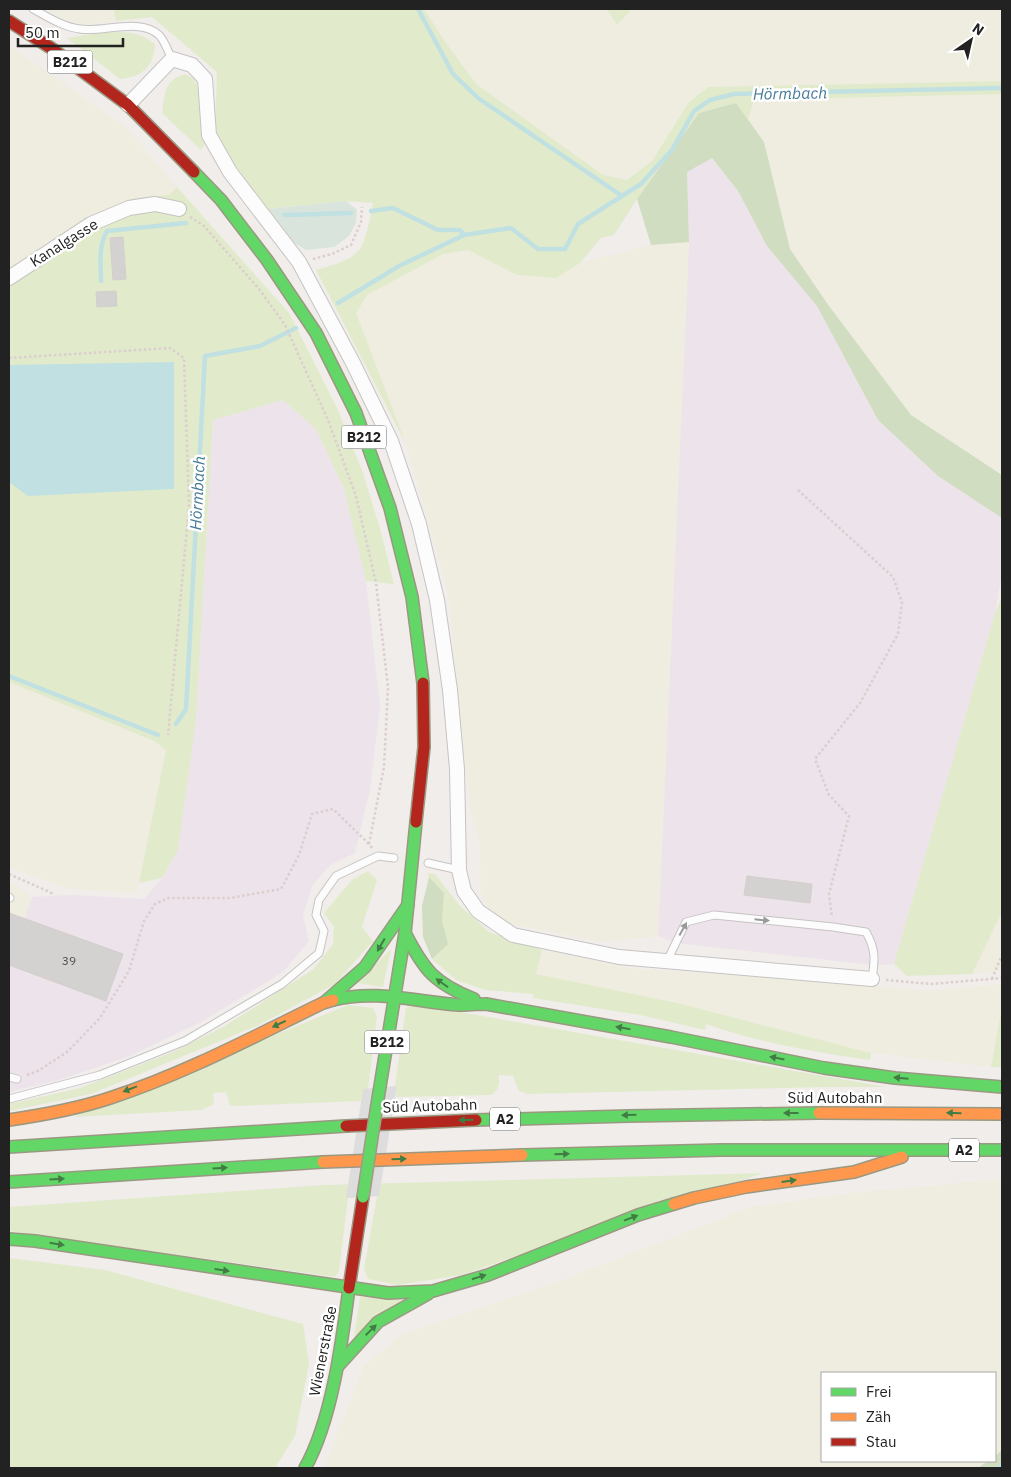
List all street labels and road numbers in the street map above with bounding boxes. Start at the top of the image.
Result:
road number: B212 [48,51,92,74]
street label: Kanalgasse [26,214,101,271]
road number: B212 [342,426,386,448]
road number: B212 [364,1030,410,1054]
street label: Süd Autobahn [788,1088,882,1107]
street label: Süd Autobahn [382,1094,478,1117]
road number: A2 [490,1108,520,1130]
road number: A2 [949,1138,979,1162]
street label: Wienerstraße [304,1304,341,1398]

